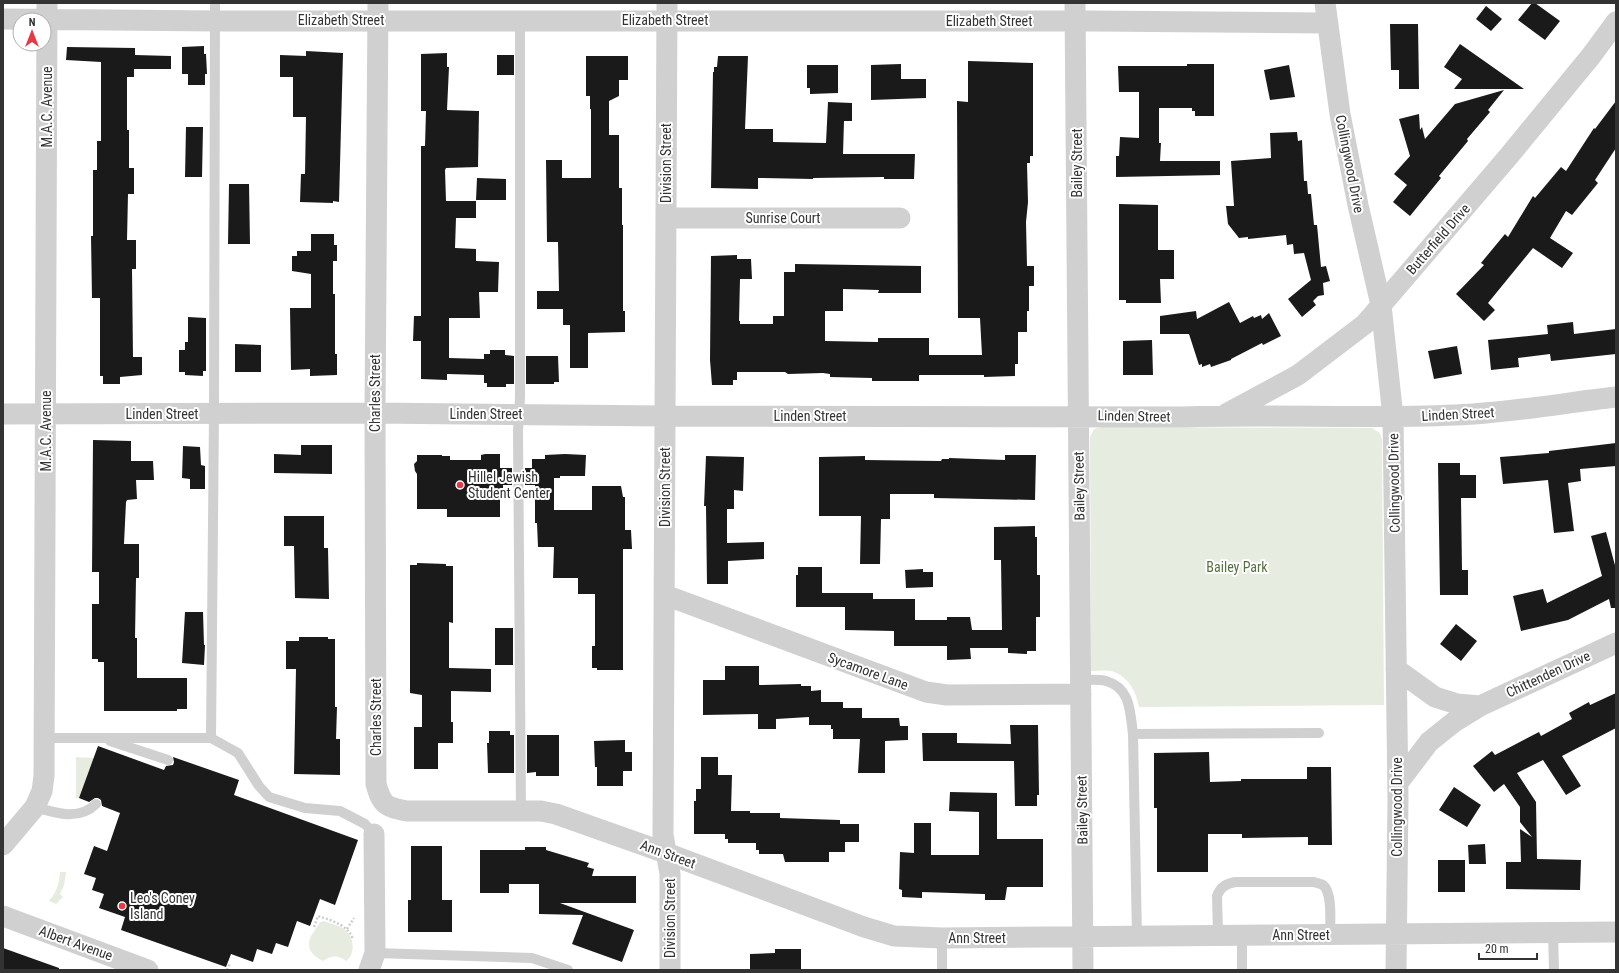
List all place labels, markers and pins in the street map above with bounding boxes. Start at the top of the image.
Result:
place label: Hillel Jewish Student Center [468,469,550,501]
marker: Hillel Jewish Student Center [455,480,465,490]
place label: Leo's Coney Island [130,890,195,922]
marker: Leo's Coney Island [117,901,127,911]

